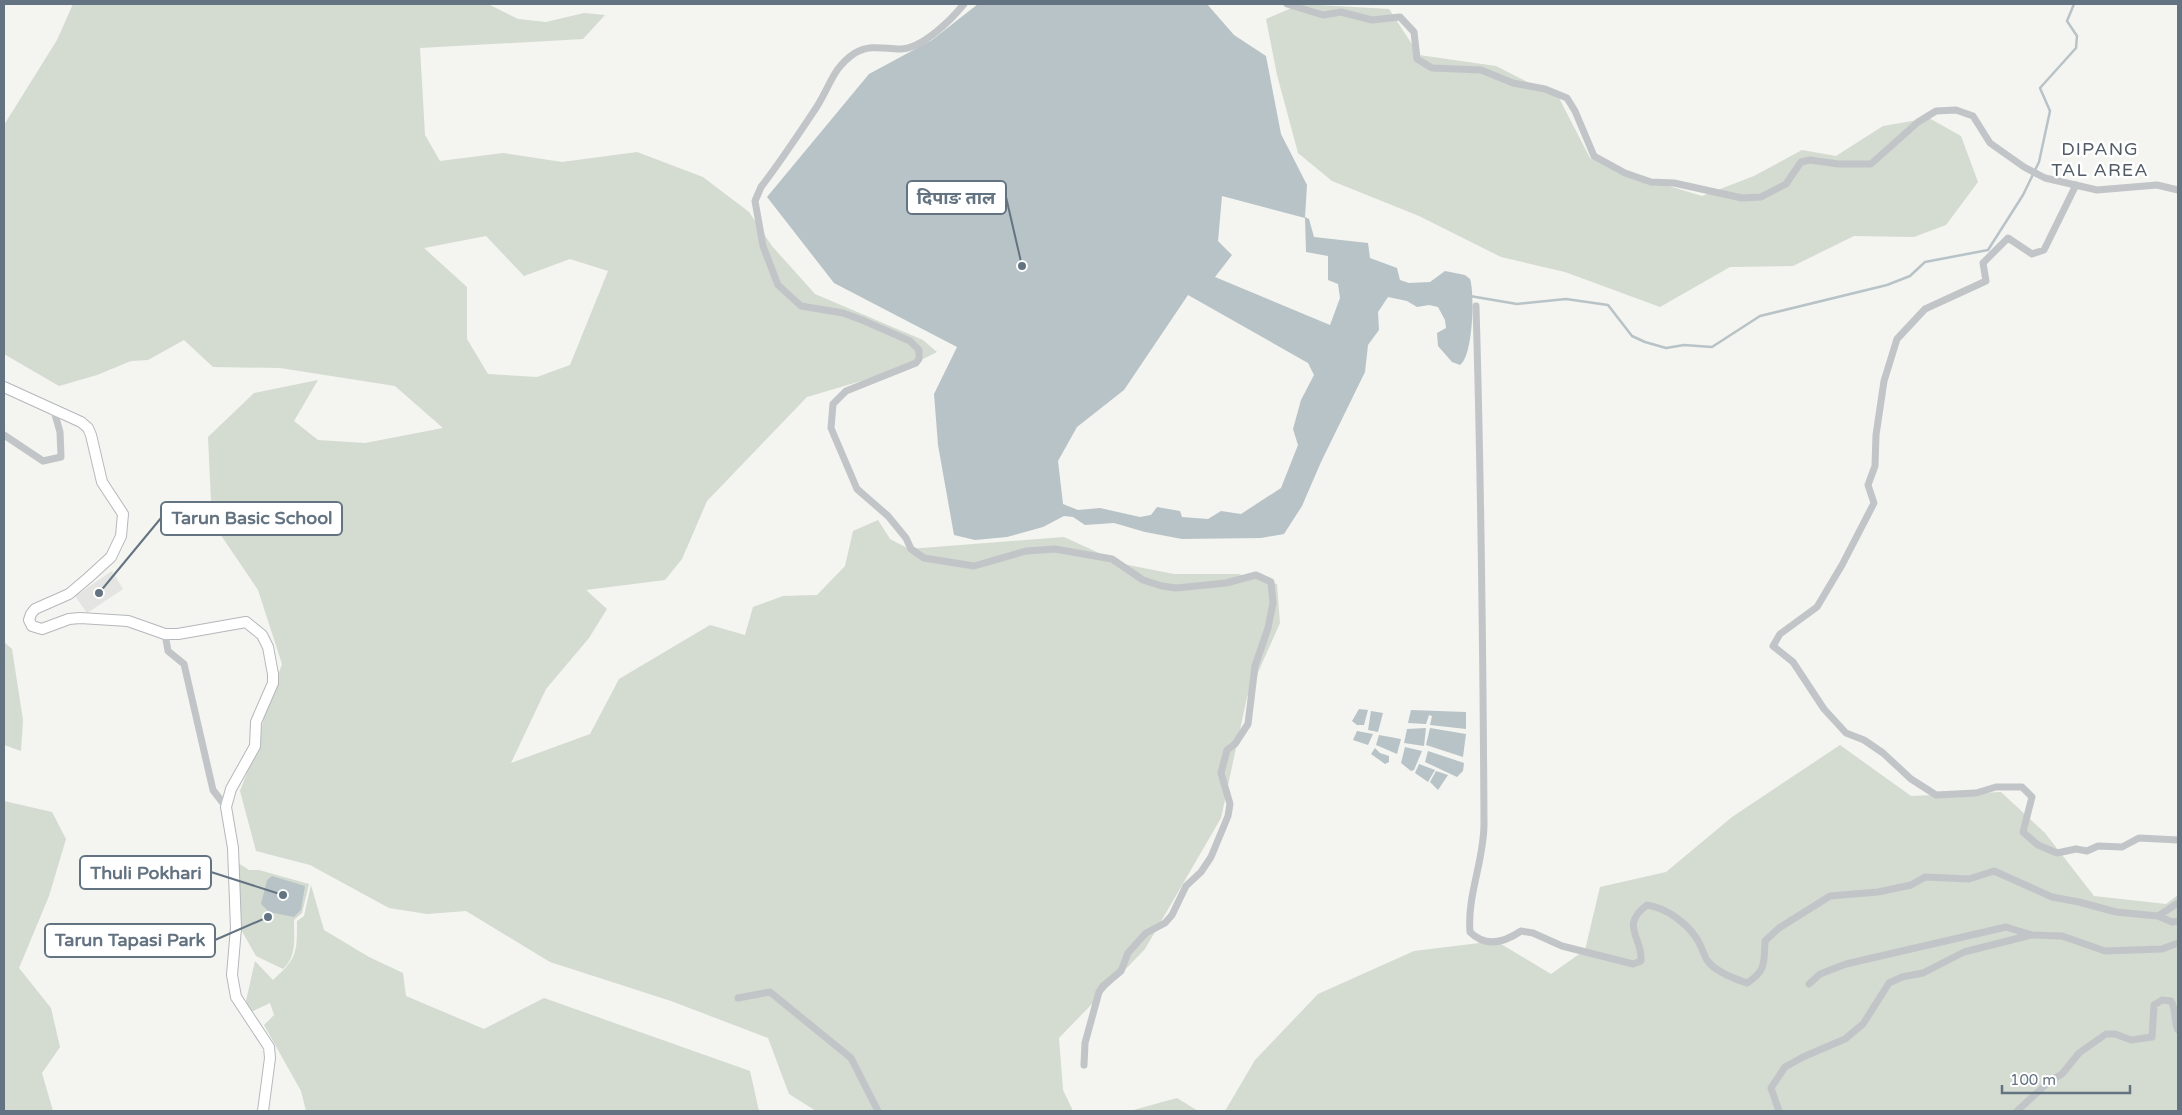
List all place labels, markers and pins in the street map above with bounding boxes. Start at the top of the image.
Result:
callout: दिपाङ ताल [907,181,1006,214]
callout: Tarun Basic School [161,502,342,535]
callout: Thuli Pokhari [80,856,211,889]
callout: Tarun Tapasi Park [45,924,215,957]

